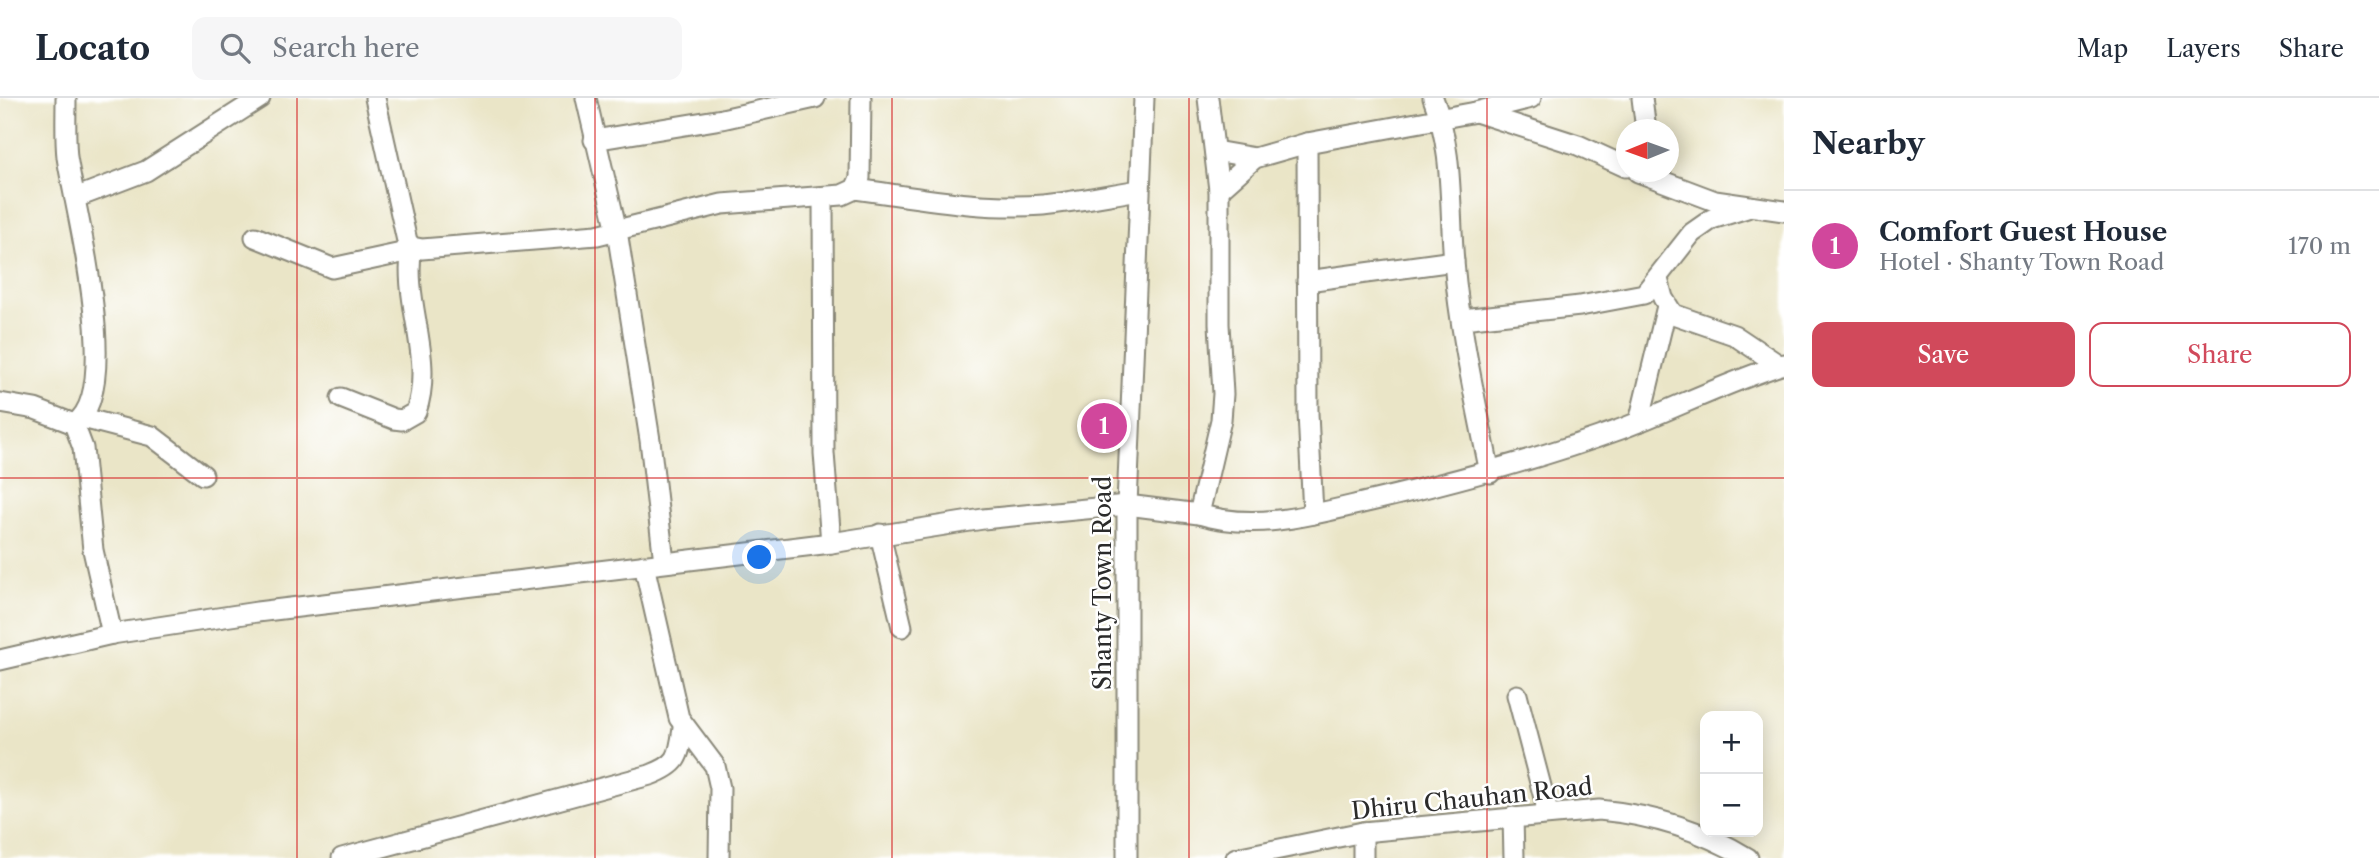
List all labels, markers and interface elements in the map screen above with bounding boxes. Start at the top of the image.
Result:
search box [192,17,682,80]
text: Locato [35,28,150,69]
icon: search [216,29,254,67]
text: Search here [272,32,420,64]
text: Map [2077,34,2128,63]
text: Layers [2166,34,2241,63]
text: Share [2279,34,2344,63]
north arrow [1616,119,1679,182]
text: Nearby [1812,125,1925,162]
text: Comfort Guest House [1879,216,2167,248]
text: 1 [1830,232,1840,260]
text: 170 m [2288,232,2351,260]
text: Hotel · Shanty Town Road [1879,248,2164,276]
button: Save [1812,322,2075,387]
button: Share [2089,322,2351,387]
pin: 1 [1081,400,1127,452]
street label: Shanty Town Road [1088,475,1117,690]
your location [742,540,776,574]
map controls [1700,711,1763,837]
button: + [1700,711,1763,774]
street label: Dhiru Chauhan Road [1350,771,1594,826]
button: − [1700,774,1763,837]

